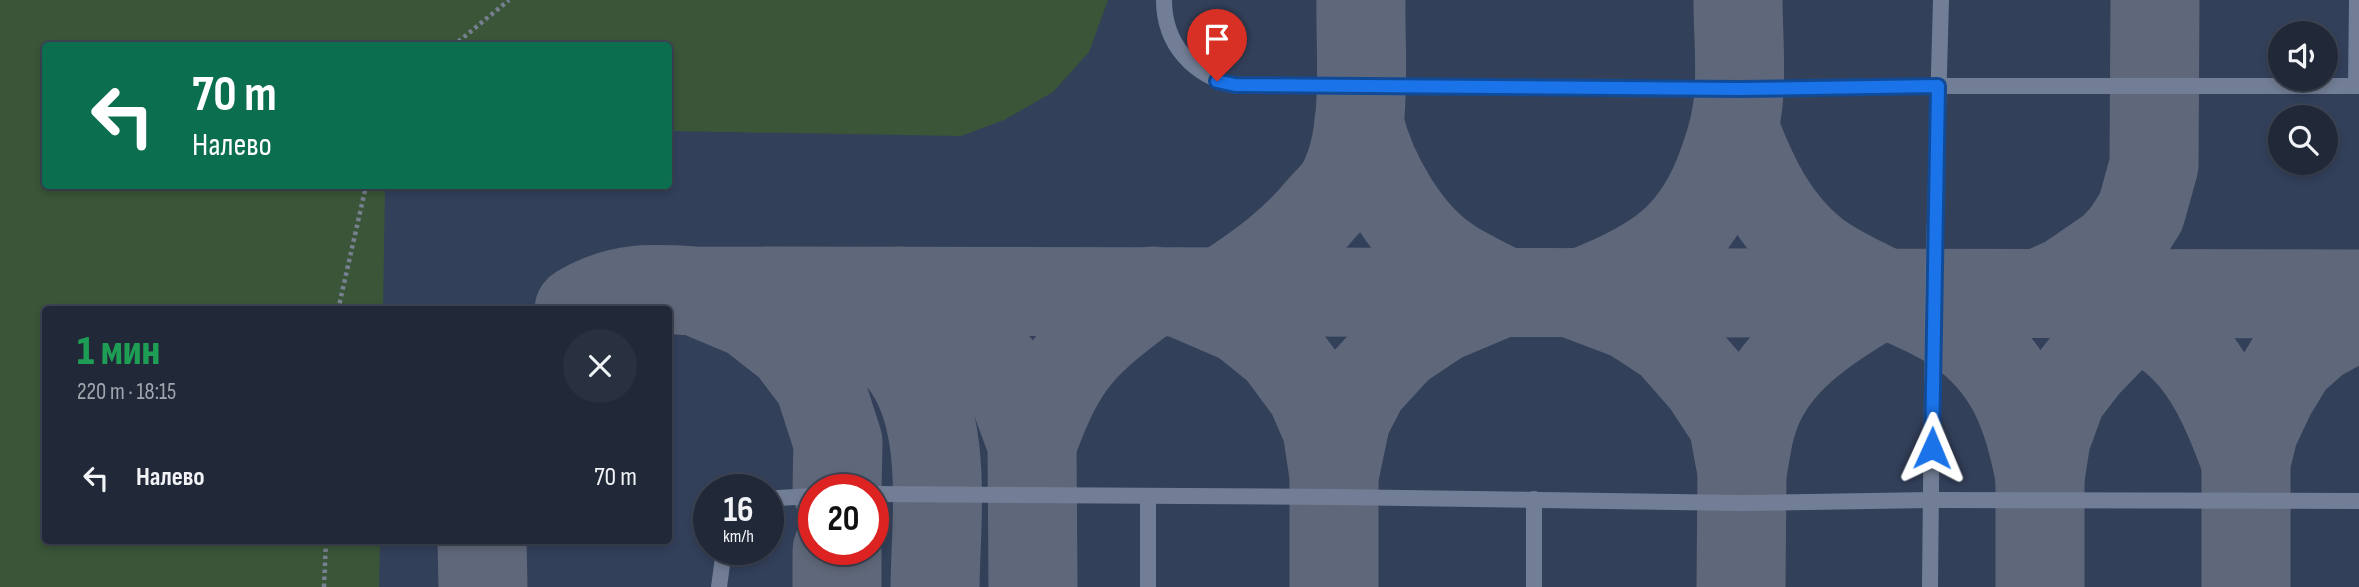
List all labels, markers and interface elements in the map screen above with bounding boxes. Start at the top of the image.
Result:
pin [1187,9,1247,81]
icon: arrive [1198,20,1236,58]
map controls [2268,21,2338,175]
button: sound [2268,21,2338,91]
text: 70 m [192,66,277,125]
icon: left [77,70,168,161]
button: search [2268,105,2338,175]
text: Налево [192,126,272,165]
text: 1 мин [77,326,160,377]
button: close [563,329,637,403]
text: 220 m · 18:15 [77,378,176,406]
position arrow [1895,411,1969,485]
icon: left [77,459,115,497]
text: Налево [136,462,205,493]
text: 70 m [594,462,637,493]
speed limit sign: 20 [798,474,889,565]
text: 16 [723,489,754,532]
text: km/h [723,526,754,547]

